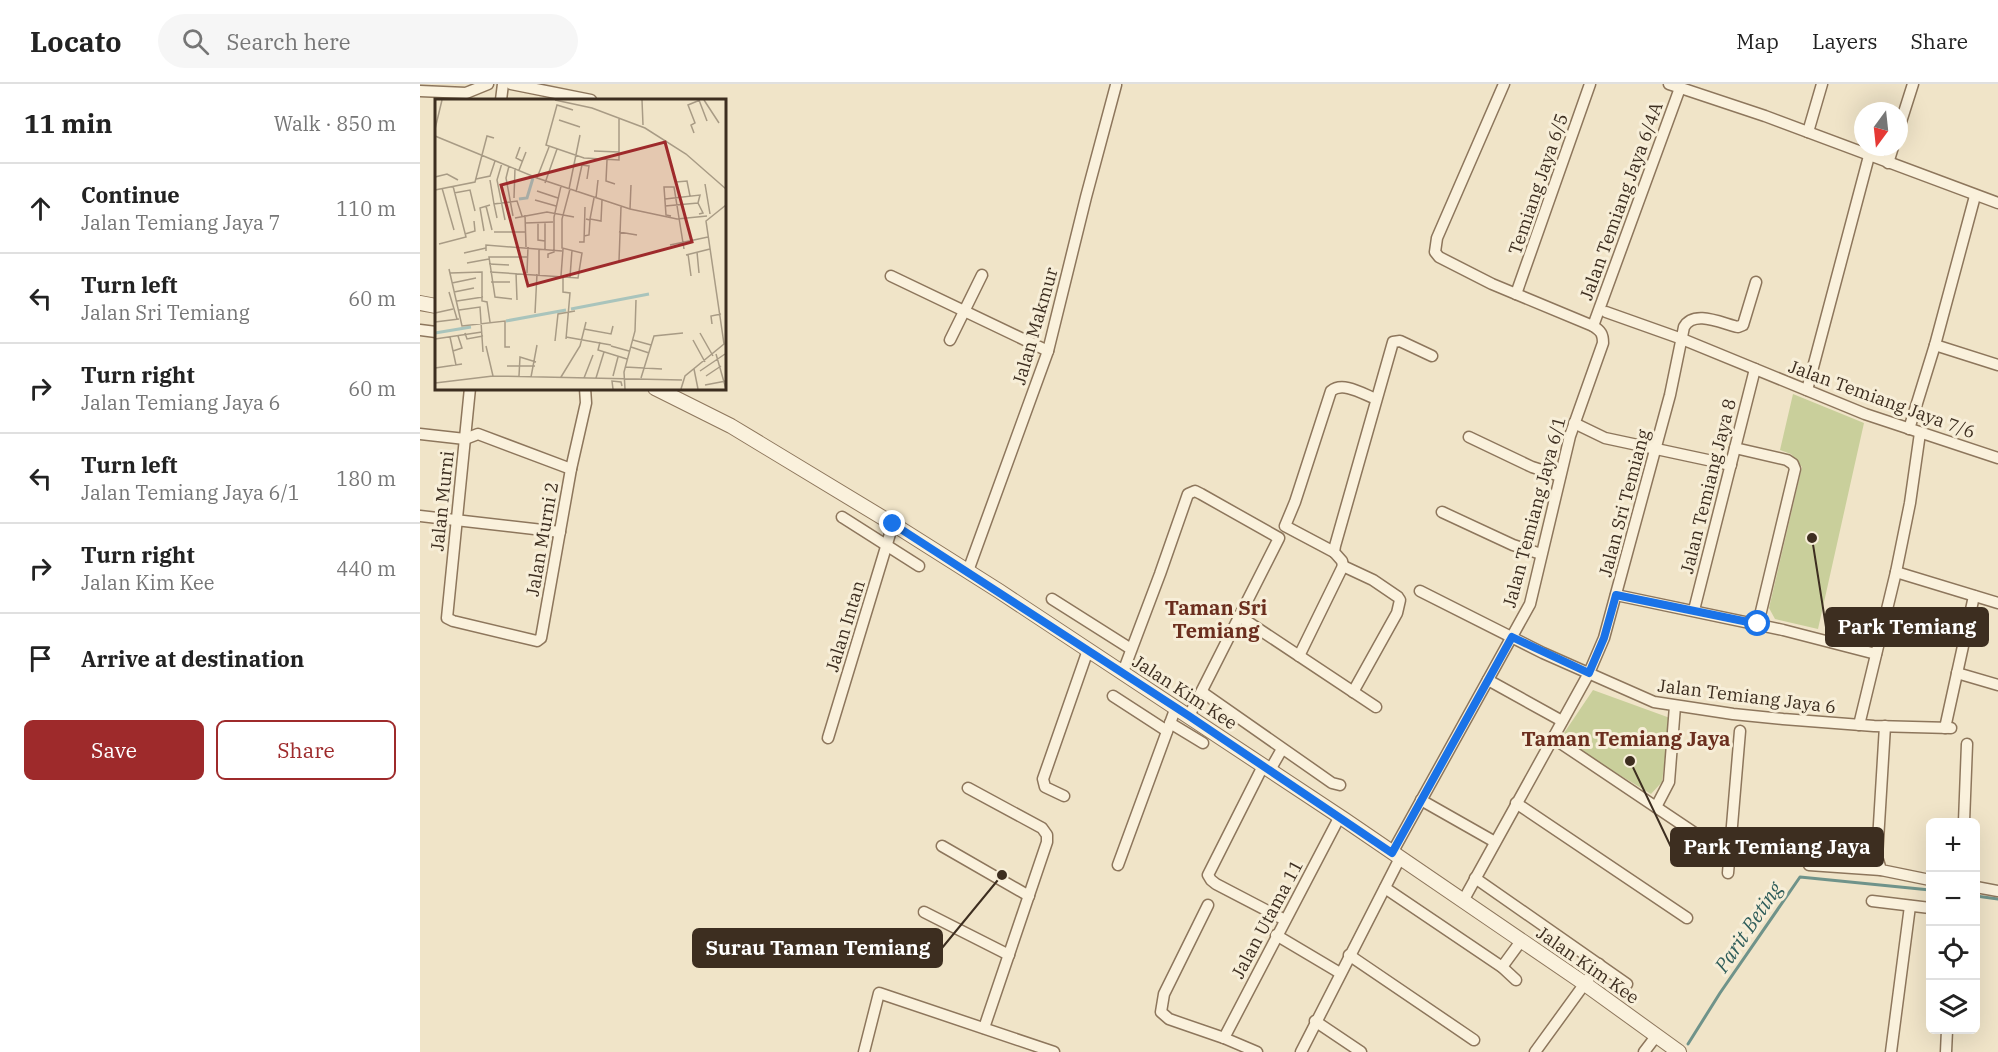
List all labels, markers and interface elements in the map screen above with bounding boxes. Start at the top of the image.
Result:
search box [158,14,578,68]
text: Locato [30,23,122,60]
icon: search [179,25,212,58]
text: Search here [227,27,351,56]
text: Map [1736,27,1779,55]
text: Layers [1812,27,1878,55]
text: Share [1911,27,1968,55]
street label: Jalan Temiang Jaya 6/4A [1574,98,1668,303]
inset map [435,99,726,390]
north arrow [1854,102,1908,156]
text: 11 min [24,106,112,140]
text: Walk · 850 m [274,110,396,137]
street label: Temiang Jaya 6/5 [1503,110,1573,258]
text: Continue [81,180,180,209]
icon: ahead [24,192,57,225]
text: 110 m [336,195,396,222]
text: Jalan Temiang Jaya 7 [81,209,280,236]
street label: Jalan Makmur [1007,265,1063,387]
text: Turn left [81,270,177,299]
icon: left [24,282,57,315]
text: 60 m [348,285,396,312]
text: Jalan Sri Temiang [81,299,250,326]
street label: Jalan Temiang Jaya 7/6 [1786,355,1978,443]
text: Turn right [81,360,195,389]
icon: right [24,372,57,405]
text: 60 m [348,375,396,402]
text: Jalan Temiang Jaya 6 [81,389,280,416]
street label: Jalan Temiang Jaya 8 [1675,396,1741,576]
street label: Jalan Temiang Jaya 6/1 [1497,414,1571,610]
street label: Jalan Sri Temiang [1593,427,1655,579]
street label: Jalan Murni [425,449,459,552]
text: Turn left [81,450,177,479]
icon: left [24,462,57,495]
text: 180 m [336,465,396,492]
text: Jalan Temiang Jaya 6/1 [81,479,300,506]
street label: Jalan Murni 2 [521,480,563,598]
route end [879,510,905,536]
text: Turn right [81,540,195,569]
icon: right [24,552,57,585]
text: 440 m [336,555,396,582]
text: Jalan Kim Kee [81,569,215,596]
street label: Jalan Intan [820,578,870,674]
district label: Taman Sri Temiang [1165,594,1268,644]
callout: Park Temiang [1826,608,1988,646]
route start [1744,610,1770,636]
text: Park Temiang [1838,613,1977,640]
icon: arrive [24,642,57,675]
text: Arrive at destination [81,644,304,673]
street label: Jalan Kim Kee [1128,650,1242,734]
street label: Jalan Temiang Jaya 6 [1657,674,1837,718]
button: Save [24,720,204,780]
button: Share [216,720,396,780]
district label: Taman Temiang Jaya [1521,725,1731,752]
map controls [1926,818,1980,1034]
button: + [1926,818,1980,872]
callout: Park Temiang Jaya [1671,828,1883,866]
text: Park Temiang Jaya [1683,833,1871,860]
street label: Jalan Utama 11 [1226,856,1308,982]
button: − [1926,872,1980,926]
water label: Parit Beting [1707,876,1788,978]
street label: Jalan Kim Kee [1532,921,1644,1009]
button: locate [1926,926,1980,980]
callout: Surau Taman Temiang [693,929,942,967]
text: Surau Taman Temiang [706,934,931,961]
button: layers [1926,980,1980,1034]

